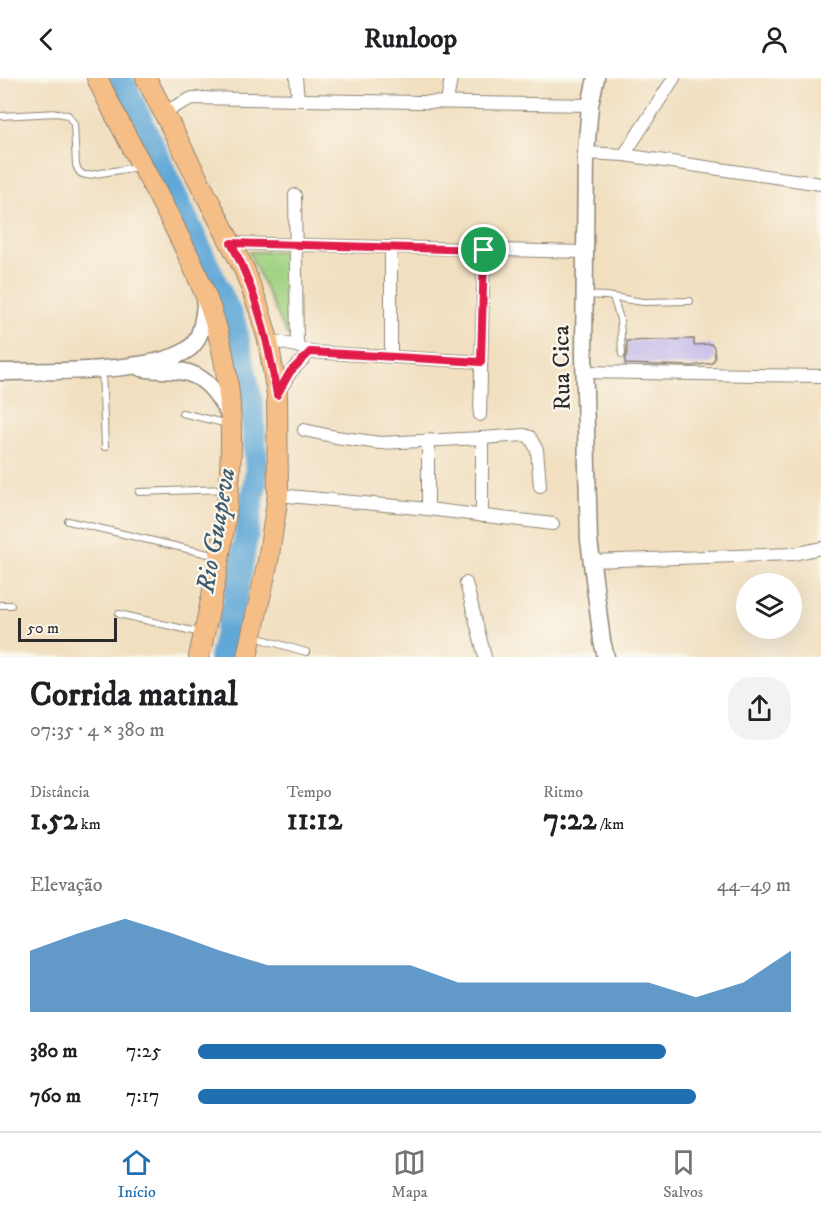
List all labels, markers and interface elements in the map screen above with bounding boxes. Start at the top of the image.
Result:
text: Runloop [364,22,457,56]
icon: back [30,23,63,56]
icon: person [758,23,791,56]
pin [458,224,509,275]
icon: arrive [467,233,500,266]
street label: Rua Cica [546,324,578,411]
water label: Rio Guapeva [189,465,244,596]
map controls [736,573,802,639]
button: layers [736,573,802,639]
scale bar [18,615,117,642]
text: 50 m [27,618,59,638]
text: Corrida matinal [30,675,238,716]
button: share [728,677,791,740]
text: 07:35 · 4 × 380 m [30,718,164,743]
text: Distância [30,782,89,802]
text: Tempo [287,782,332,802]
text: Ritmo [543,782,583,802]
text: 1.52 [30,802,77,839]
text: 11:12 [287,802,342,839]
text: 7:22 [543,802,596,839]
text: km [77,814,101,834]
text: /km [596,814,624,834]
text: Elevação [30,873,103,898]
text: 44–49 m [717,873,791,898]
text: 380 m [30,1039,78,1064]
text: 7:25 [126,1039,161,1064]
text: 760 m [30,1084,81,1109]
text: 7:17 [126,1084,160,1109]
tab: Início [118,1146,156,1202]
tab: Mapa [391,1146,428,1202]
tab: Salvos [663,1146,703,1202]

